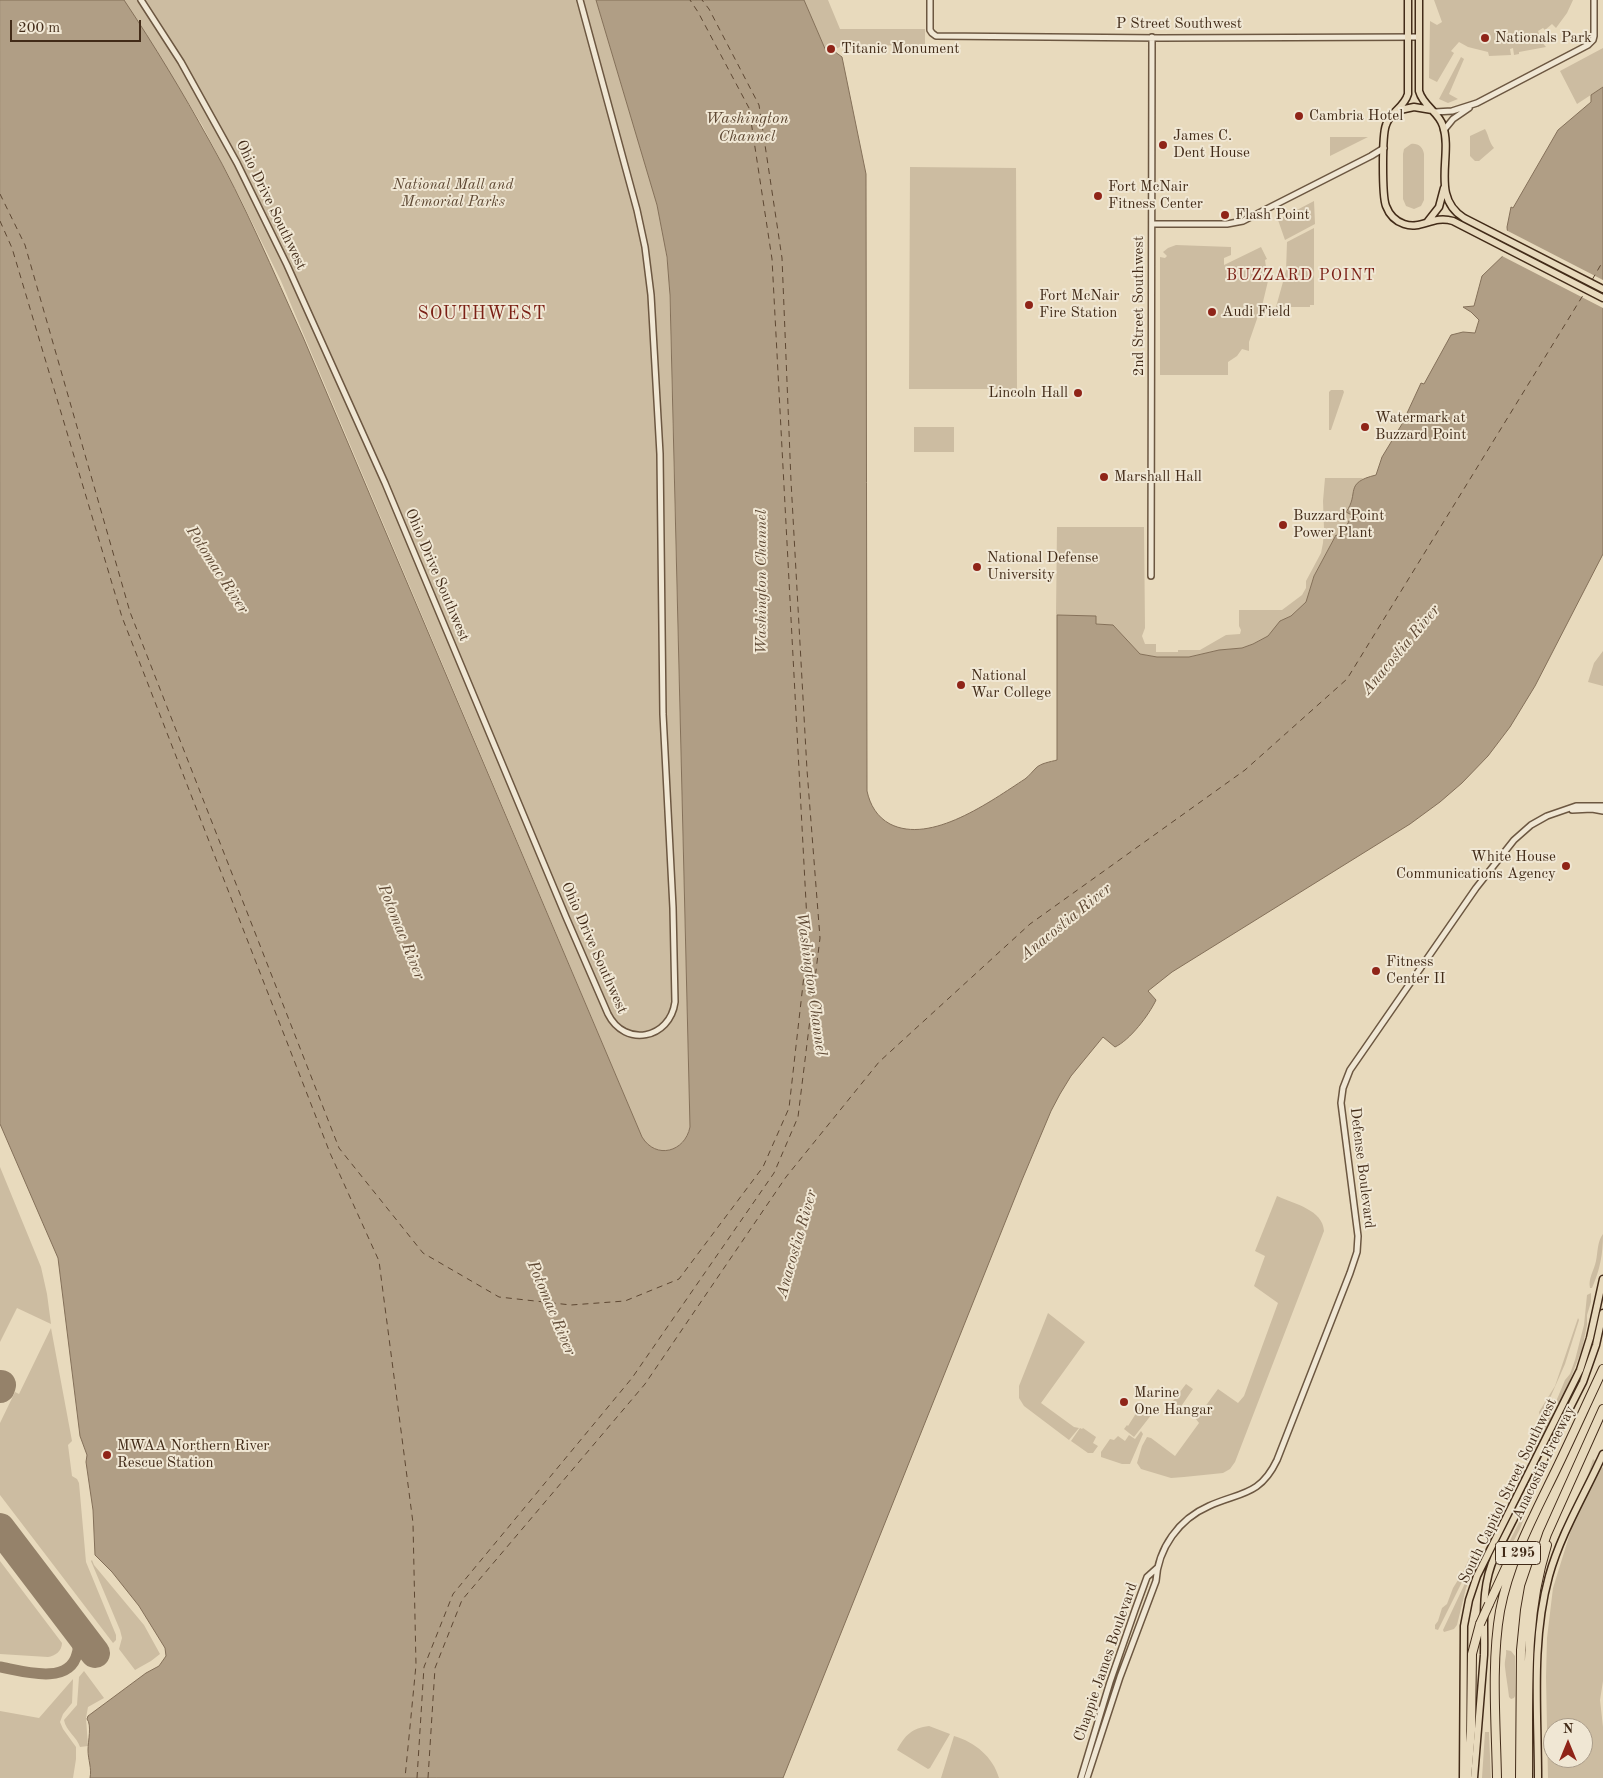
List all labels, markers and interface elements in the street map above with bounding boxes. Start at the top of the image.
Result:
scale bar [12,10,144,42]
street label: P Street Southwest [1116,15,1242,33]
text: 200 m [18,21,60,36]
place label: Nationals Park [1495,29,1592,47]
marker: Nationals Park [1479,32,1491,44]
place label: Titanic Monument [841,40,960,58]
marker: Titanic Monument [825,43,837,55]
place label: Cambria Hotel [1309,107,1403,125]
water label: Washington Channel [705,109,789,147]
marker: Cambria Hotel [1293,110,1305,122]
place label: James C. Dent House [1173,127,1250,162]
street label: Ohio Drive Southwest [232,137,310,273]
marker: James C. Dent House [1157,139,1169,151]
park label: National Mall and Memorial Parks [393,176,513,211]
place label: Fort McNair Fitness Center [1108,178,1203,213]
marker: Fort McNair Fitness Center [1092,190,1104,202]
place label: Flash Point [1235,206,1310,224]
marker: Flash Point [1219,209,1231,221]
street label: 2nd Street Southwest [1130,236,1148,376]
district label: BUZZARD POINT [1224,266,1378,286]
place label: Fort McNair Fire Station [1039,287,1119,322]
marker: Fort McNair Fire Station [1023,299,1035,311]
district label: SOUTHWEST [416,303,548,325]
place label: Audi Field [1222,303,1291,321]
marker: Audi Field [1206,306,1218,318]
place label: Lincoln Hall [988,384,1068,402]
marker: Lincoln Hall [1072,387,1084,399]
place label: Watermark at Buzzard Point [1375,409,1466,444]
marker: Watermark at Buzzard Point [1359,421,1371,433]
place label: Marshall Hall [1114,468,1202,486]
marker: Marshall Hall [1098,471,1110,483]
street label: Ohio Drive Southwest [401,506,473,644]
place label: Buzzard Point Power Plant [1293,507,1384,542]
water label: Washington Channel [752,510,772,654]
marker: Buzzard Point Power Plant [1277,519,1289,531]
water label: Potomac River [181,522,253,618]
place label: National Defense University [987,549,1098,584]
marker: National Defense University [971,561,983,573]
water label: Anacostia River [1358,601,1444,699]
place label: National War College [971,667,1051,702]
marker: National War College [955,679,967,691]
place label: White House Communications Agency [1396,848,1556,883]
marker: White House Communications Agency [1560,860,1572,872]
street label: Ohio Drive Southwest [557,879,631,1017]
water label: Anacostia River [1017,879,1115,965]
water label: Potomac River [373,882,429,982]
water label: Washington Channel [791,911,831,1057]
place label: Fitness Center II [1386,953,1445,988]
marker: Fitness Center II [1370,965,1382,977]
street label: Defense Boulevard [1346,1106,1378,1230]
water label: Anacostia River [772,1188,822,1300]
water label: Potomac River [522,1258,580,1358]
place label: Marine One Hangar [1134,1384,1213,1419]
street label: South Capitol Street Southwest [1455,1395,1561,1587]
marker: Marine One Hangar [1118,1396,1130,1408]
street label: Anacostia Freeway [1509,1403,1579,1523]
place label: MWAA Northern River Rescue Station [117,1437,270,1472]
marker: MWAA Northern River Rescue Station [101,1449,113,1461]
road number: I 295 [1496,1542,1540,1565]
street label: Chappie James Boulevard [1070,1580,1142,1744]
north arrow [1543,1718,1593,1768]
text: N [1563,1722,1573,1736]

